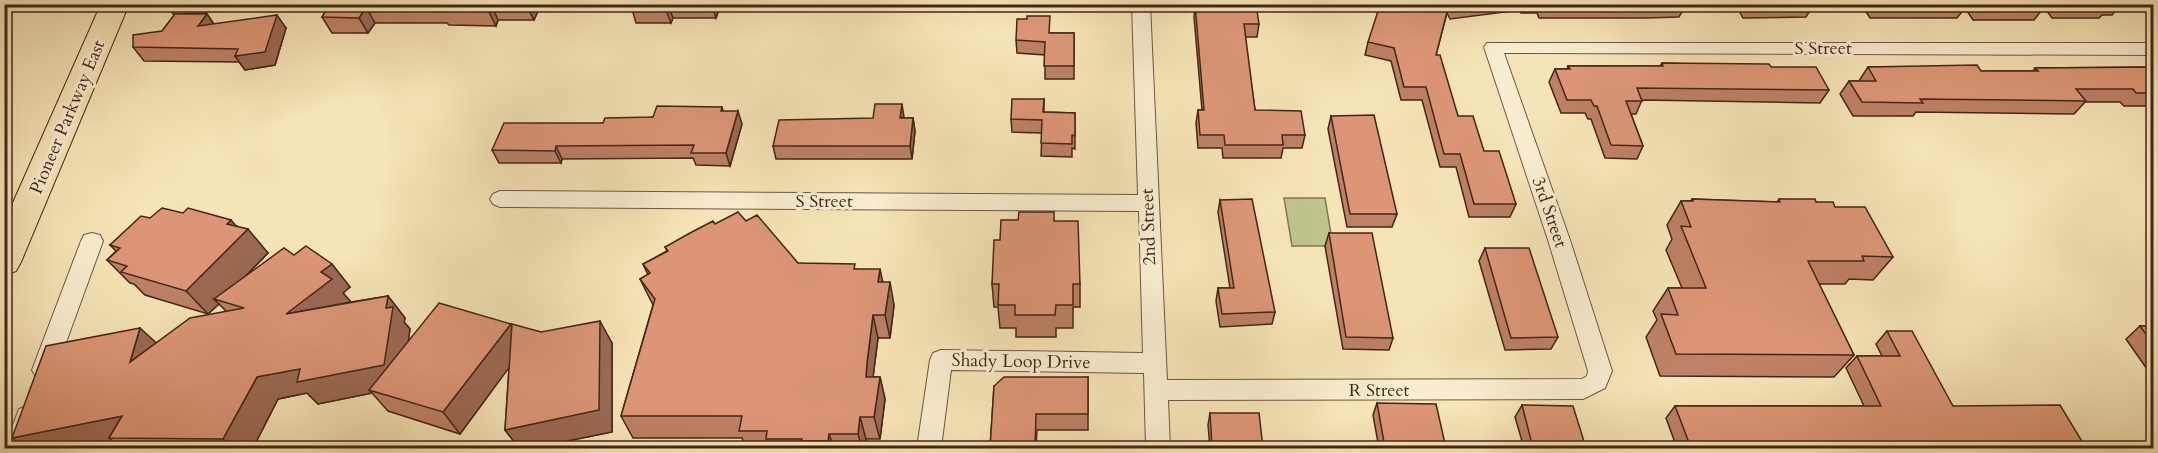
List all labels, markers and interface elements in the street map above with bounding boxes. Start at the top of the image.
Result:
street label: Pioneer Parkway East [24,36,111,198]
street label: S Street [1794,36,1852,61]
street label: 3rd Street [1526,173,1573,251]
street label: 2nd Street [1135,188,1162,266]
street label: S Street [795,189,853,214]
street label: Shady Loop Drive [951,348,1091,375]
street label: R Street [1349,378,1410,403]

